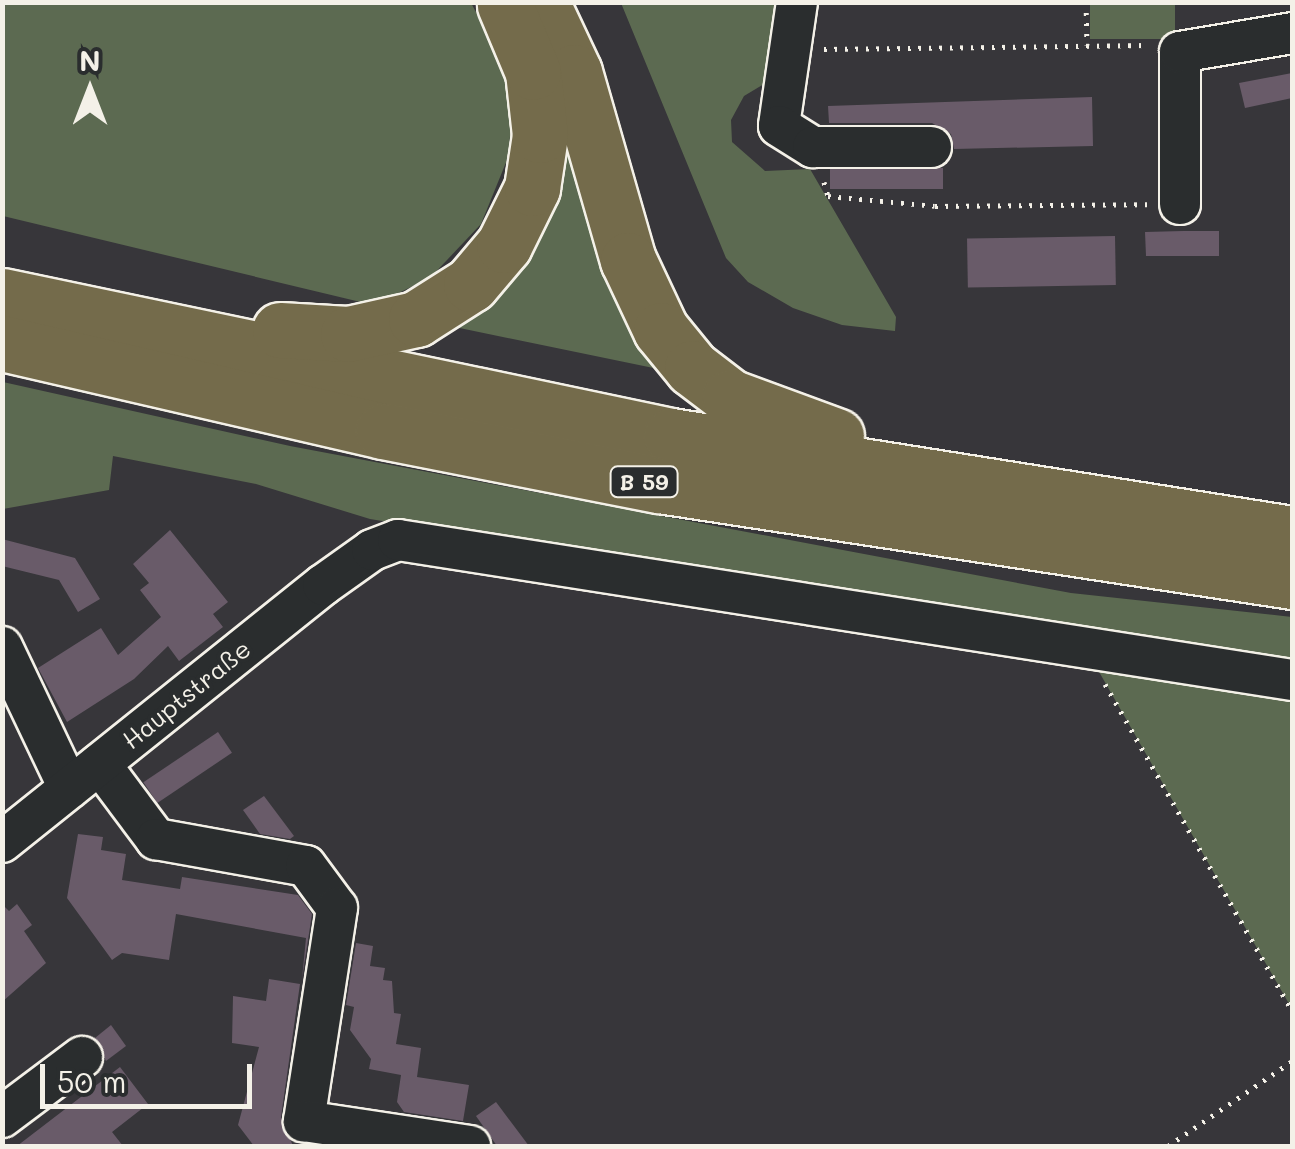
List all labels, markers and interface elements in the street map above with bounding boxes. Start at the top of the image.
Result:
north arrow [40,40,140,140]
text: N [79,42,101,78]
road number: B 59 [609,465,679,499]
street label: Hauptstraße [116,633,256,755]
scale bar [45,1044,258,1106]
text: 50 m [57,1061,127,1101]

